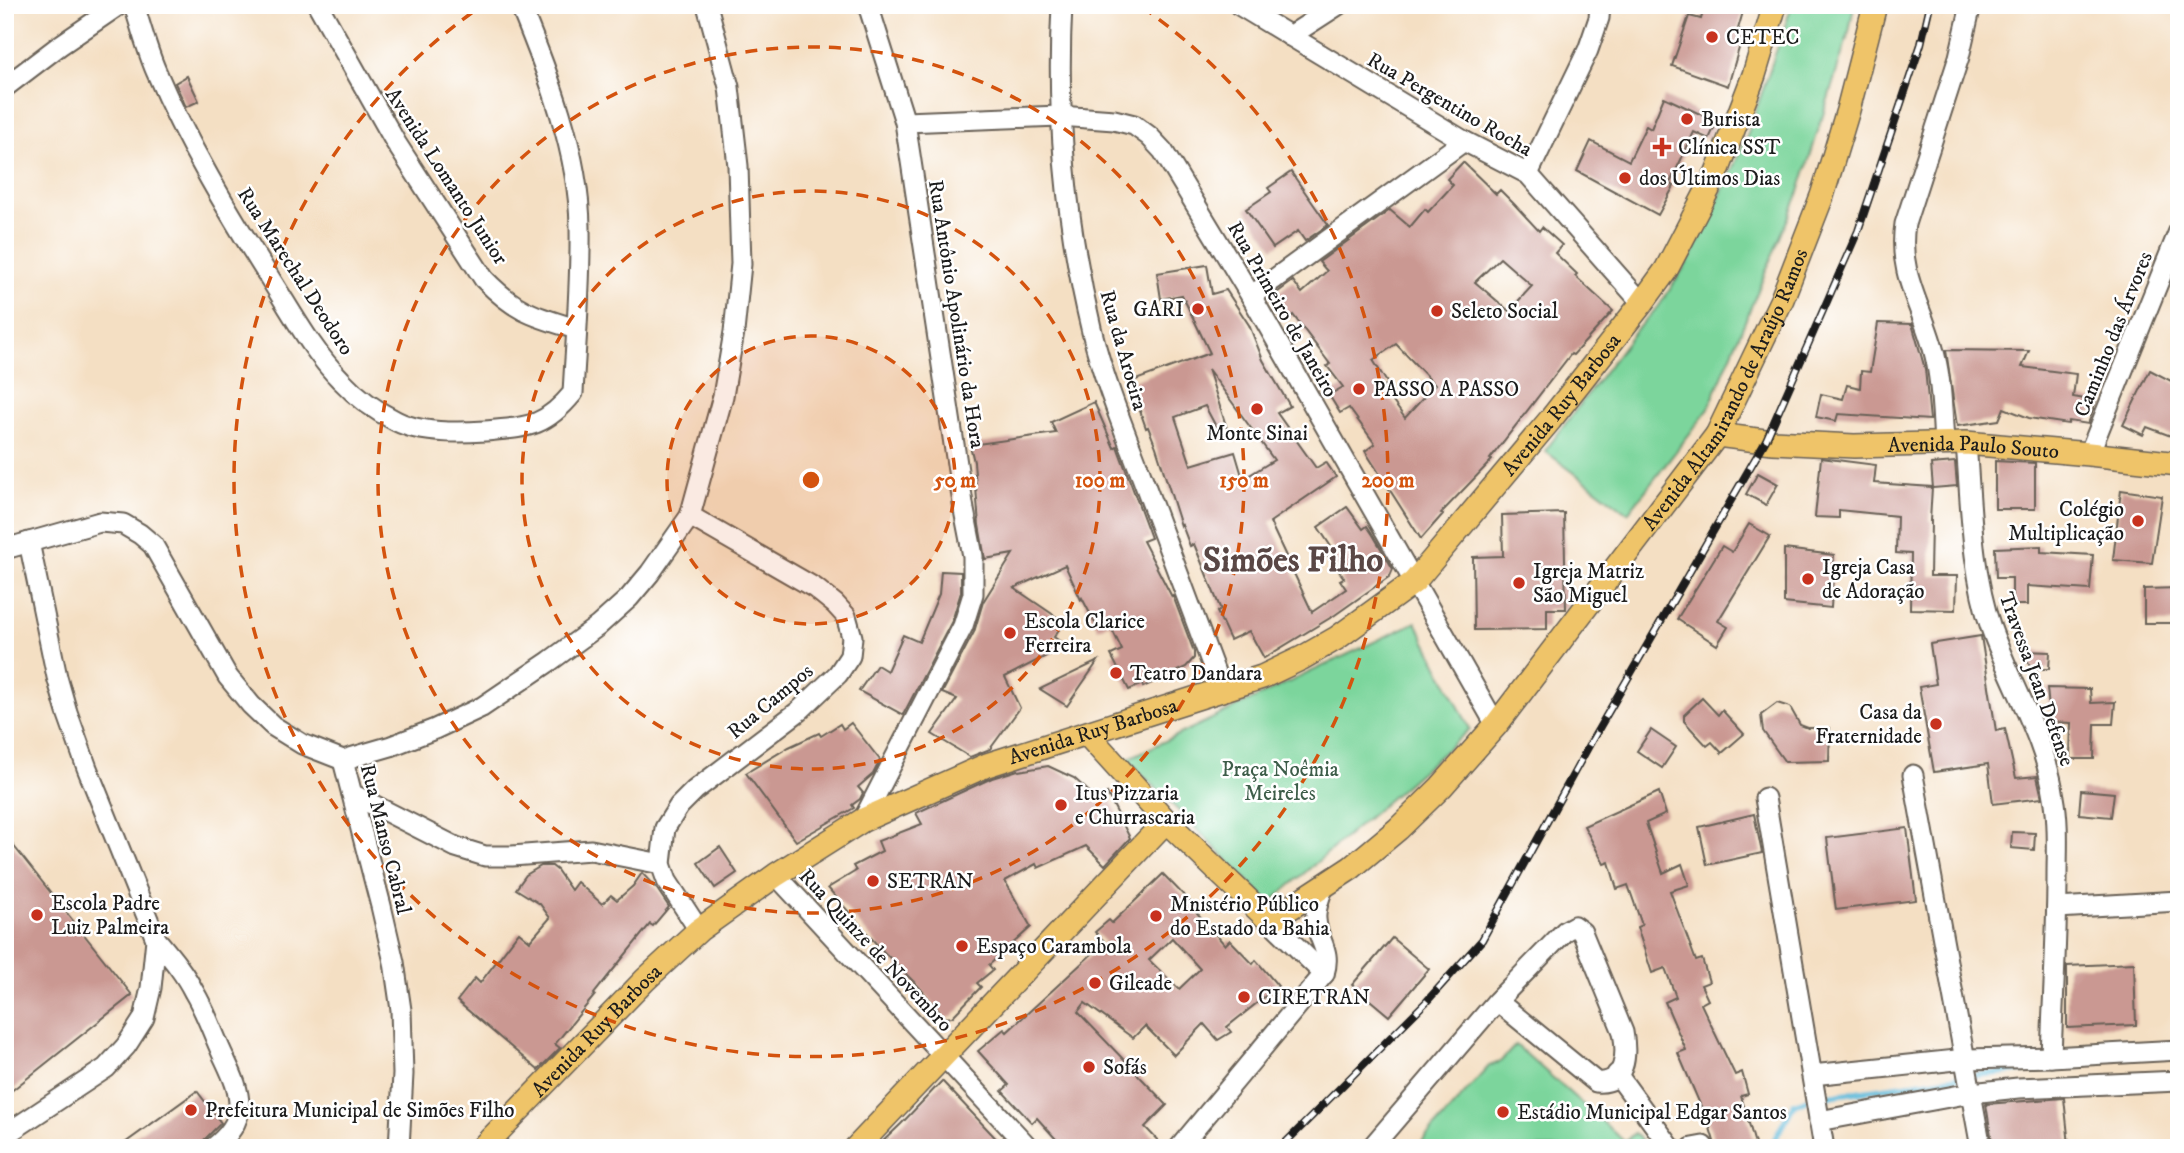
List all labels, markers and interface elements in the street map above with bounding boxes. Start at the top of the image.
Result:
place label: CETEC [1726,25,1800,51]
marker: CETEC [1704,29,1720,45]
street label: Rua Pergentino Rocha [1362,47,1537,163]
street label: Avenida Lomanto Junior [379,83,513,270]
place label: Burista [1701,107,1760,133]
marker: Burista [1679,111,1695,127]
place label: Clínica SST [1678,135,1781,161]
marker: Clínica SST [1652,137,1672,157]
place label: dos Últimos Dias [1639,164,1780,192]
marker: dos Últimos Dias [1617,170,1633,186]
street label: Rua Antônio Apolinário da Hora [922,178,990,450]
street label: Rua Marechal Deodoro [231,183,359,360]
street label: Rua Primeiro de Janeiro [1221,217,1343,402]
street label: Avenida Altamirando de Araújo Ramos [1637,245,1814,536]
street label: Caminho das Árvores [2067,247,2159,421]
street label: Rua da Aroeira [1093,287,1153,413]
place label: GARI [1133,297,1184,323]
place label: Seleto Social [1451,299,1559,325]
marker: GARI [1190,301,1206,317]
marker: Seleto Social [1429,303,1445,319]
street label: Avenida Ruy Barbosa [1497,328,1627,482]
place label: PASSO A PASSO [1373,377,1519,403]
marker: PASSO A PASSO [1351,381,1367,397]
marker: Monte Sinai [1249,401,1265,417]
place label: Monte Sinai [1206,421,1308,447]
street label: Avenida Paulo Souto [1887,431,2060,465]
centre of rings [799,468,823,492]
text: 50 m [933,468,976,494]
text: 100 m [1075,468,1125,494]
text: 150 m [1219,468,1269,494]
text: 200 m [1361,468,1415,494]
place label: Colégio Multiplicação [2008,497,2124,547]
marker: Colégio Multiplicação [2130,513,2146,529]
district label: Simões Filho [1203,539,1383,583]
place label: Igreja Casa de Adoração [1822,555,1925,605]
place label: Igreja Matriz São Miguel [1533,559,1644,609]
marker: Igreja Casa de Adoração [1800,571,1816,587]
marker: Igreja Matriz São Miguel [1511,575,1527,591]
street label: Travessa Jean Defense [1993,589,2080,770]
place label: Escola Clarice Ferreira [1024,609,1145,659]
marker: Escola Clarice Ferreira [1002,625,1018,641]
street label: Rua Campos [722,658,819,745]
place label: Teatro Dandara [1130,661,1262,687]
marker: Teatro Dandara [1108,665,1124,681]
street label: Avenida Ruy Barbosa [1005,693,1181,771]
place label: Casa da Fraternidade [1815,700,1922,750]
marker: Casa da Fraternidade [1928,716,1944,732]
park label: Praça Noêmia Meireles [1221,757,1339,807]
street label: Rua Manso Cabral [354,761,416,918]
place label: Itus Pizzaria e Churrascaria [1075,781,1195,831]
marker: Itus Pizzaria e Churrascaria [1053,797,1069,813]
street label: Rua Quinze de Novembro [793,864,958,1038]
place label: SETRAN [887,869,973,895]
marker: SETRAN [865,873,881,889]
place label: Escola Padre Luiz Palmeira [51,891,169,941]
place label: Mnistério Público do Estado da Bahia [1170,892,1329,942]
marker: Escola Padre Luiz Palmeira [29,907,45,923]
marker: Mnistério Público do Estado da Bahia [1148,908,1164,924]
place label: Espaço Carambola [976,934,1132,960]
marker: Espaço Carambola [954,938,970,954]
street label: Avenida Ruy Barbosa [526,959,668,1103]
place label: Gileade [1109,971,1172,997]
marker: Gileade [1087,975,1103,991]
place label: CIRETRAN [1258,985,1370,1011]
marker: CIRETRAN [1236,989,1252,1005]
place label: Sofás [1103,1055,1147,1081]
marker: Sofás [1081,1059,1097,1075]
place label: Prefeitura Municipal de Simões Filho [205,1098,515,1124]
place label: Estádio Municipal Edgar Santos [1517,1100,1787,1126]
marker: Prefeitura Municipal de Simões Filho [183,1102,199,1118]
marker: Estádio Municipal Edgar Santos [1495,1104,1511,1120]

